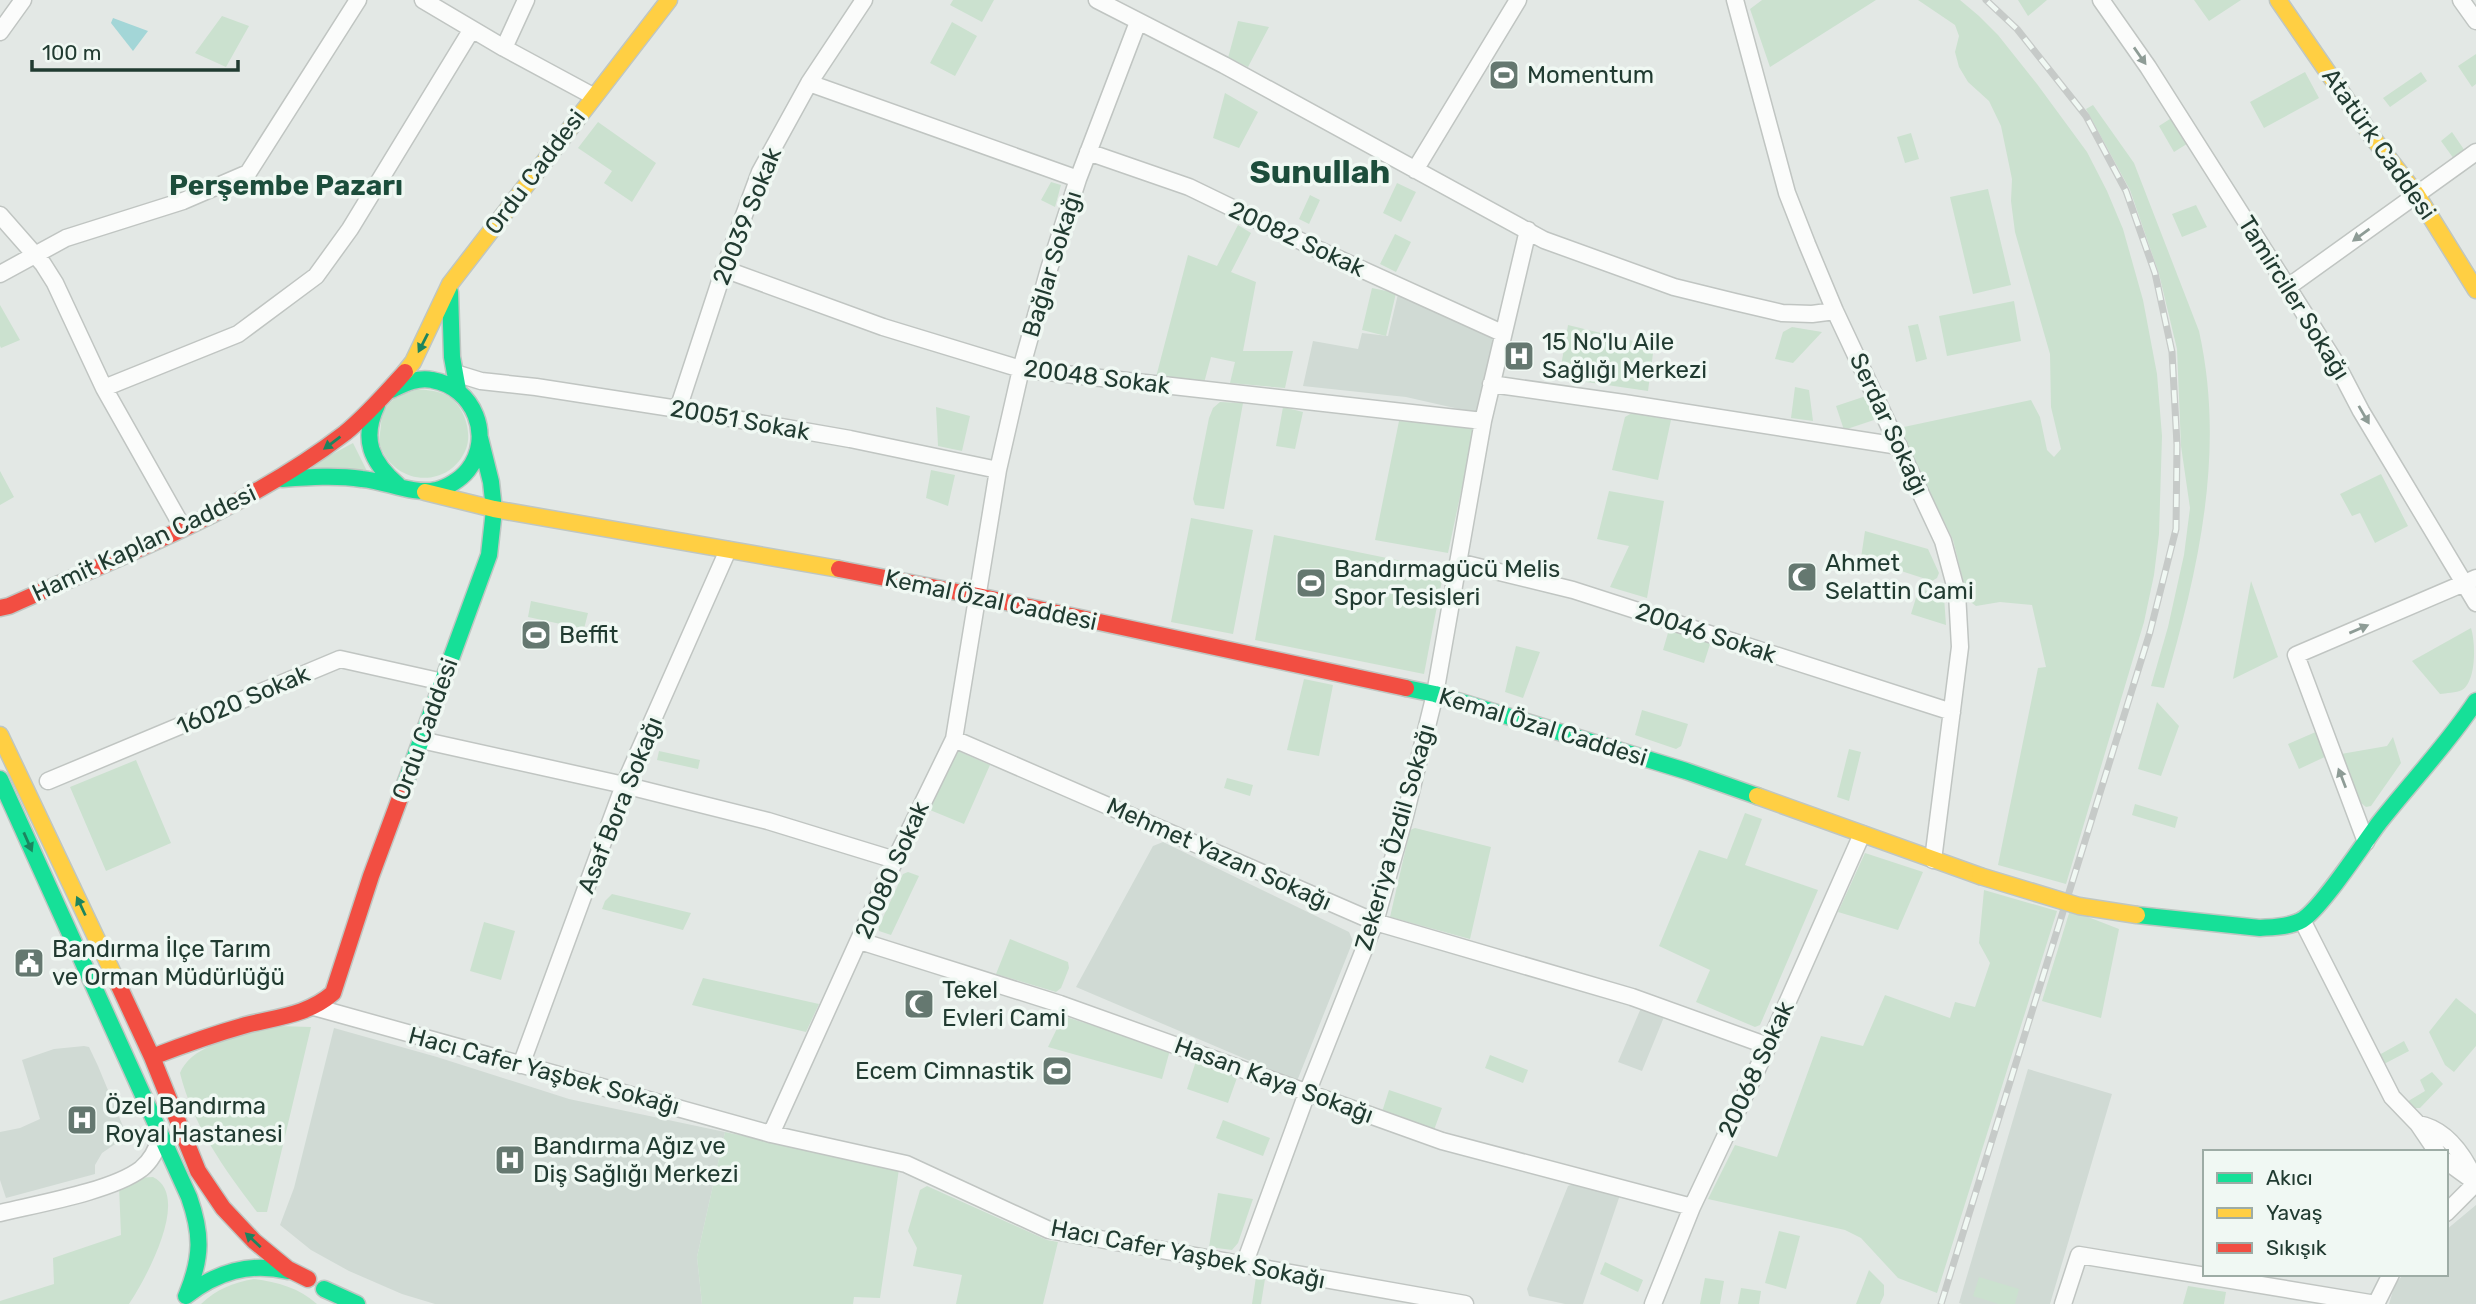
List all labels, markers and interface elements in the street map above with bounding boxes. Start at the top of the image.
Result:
scale bar [32,28,238,72]
text: 100 m [42,40,101,65]
one-way arrow [2133,47,2147,65]
sports icon: Momentum [1487,58,1521,92]
place label: Momentum [1527,61,1654,89]
street label: Atatürk Caddesi [2316,63,2442,225]
street label: Ordu Caddesi [479,104,591,240]
street label: 20039 Sokak [707,143,787,289]
district label: Sunullah [1250,153,1390,191]
district label: Perşembe Pazarı [169,169,403,202]
street label: Bağlar Sokağı [1016,188,1088,340]
street label: 20082 Sokak [1225,195,1370,283]
street label: Tamirciler Sokağı [2232,211,2356,385]
one-way arrow [2352,228,2370,242]
place label: 15 No'lu Aile Sağlığı Merkezi [1542,328,1707,384]
one-way arrow [418,333,429,353]
hospital icon: 15 No'lu Aile Sağlığı Merkezi [1502,339,1536,373]
street label: Serdar Sokağı [1844,349,1934,499]
street label: 20048 Sokak [1022,354,1172,400]
street label: 20051 Sokak [668,394,812,446]
one-way arrow [2358,405,2370,425]
one-way arrow [324,435,342,450]
street label: Hamit Kaplan Caddesi [28,479,260,607]
place label: Ahmet Selattin Cami [1825,549,1974,605]
place label: Bandırmagücü Melis Spor Tesisleri [1334,555,1560,611]
mosque icon: Ahmet Selattin Cami [1785,560,1819,594]
street label: Kemal Özal Caddesi [882,564,1100,636]
sports icon: Bandırmagücü Melis Spor Tesisleri [1294,566,1328,600]
street label: 20046 Sokak [1632,597,1780,669]
sports icon: Beffit [519,618,553,652]
place label: Beffit [559,621,618,649]
one-way arrow [2349,623,2370,634]
street label: Ordu Caddesi [386,654,464,804]
street label: 16020 Sokak [172,659,314,741]
street label: Kemal Özal Caddesi [1436,682,1650,772]
street label: Asaf Bora Sokağı [572,713,668,897]
street label: Zekeriya Özdil Sokağı [1349,721,1441,953]
one-way arrow [2336,768,2347,789]
street label: Mehmet Yazan Sokağı [1102,792,1336,916]
street label: 20080 Sokak [849,796,935,943]
one-way arrow [23,831,34,852]
one-way arrow [75,896,87,916]
place label: Bandırma İlçe Tarım ve Orman Müdürlüğü [52,935,285,991]
public building icon: Bandırma İlçe Tarım ve Orman Müdürlüğü [12,946,46,980]
place label: Tekel Evleri Cami [942,976,1066,1032]
mosque icon: Tekel Evleri Cami [902,987,936,1021]
street label: 20068 Sokak [1712,996,1800,1141]
street label: Hacı Cafer Yaşbek Sokağı [406,1021,682,1121]
street label: Hasan Kaya Sokağı [1171,1031,1377,1129]
sports icon: Ecem Cimnastik [1040,1054,1074,1088]
place label: Ecem Cimnastik [855,1057,1035,1085]
place label: Özel Bandırma Royal Hastanesi [105,1092,283,1148]
hospital icon: Özel Bandırma Royal Hastanesi [65,1103,99,1137]
place label: Bandırma Ağız ve Diş Sağlığı Merkezi [533,1132,738,1188]
hospital icon: Bandırma Ağız ve Diş Sağlığı Merkezi [493,1143,527,1177]
legend [2203,1150,2448,1276]
text: Akıcı [2266,1165,2313,1190]
text: Yavaş [2266,1200,2322,1225]
street label: Hacı Cafer Yaşbek Sokağı [1048,1214,1328,1294]
one-way arrow [245,1232,262,1248]
text: Sıkışık [2266,1235,2327,1260]

